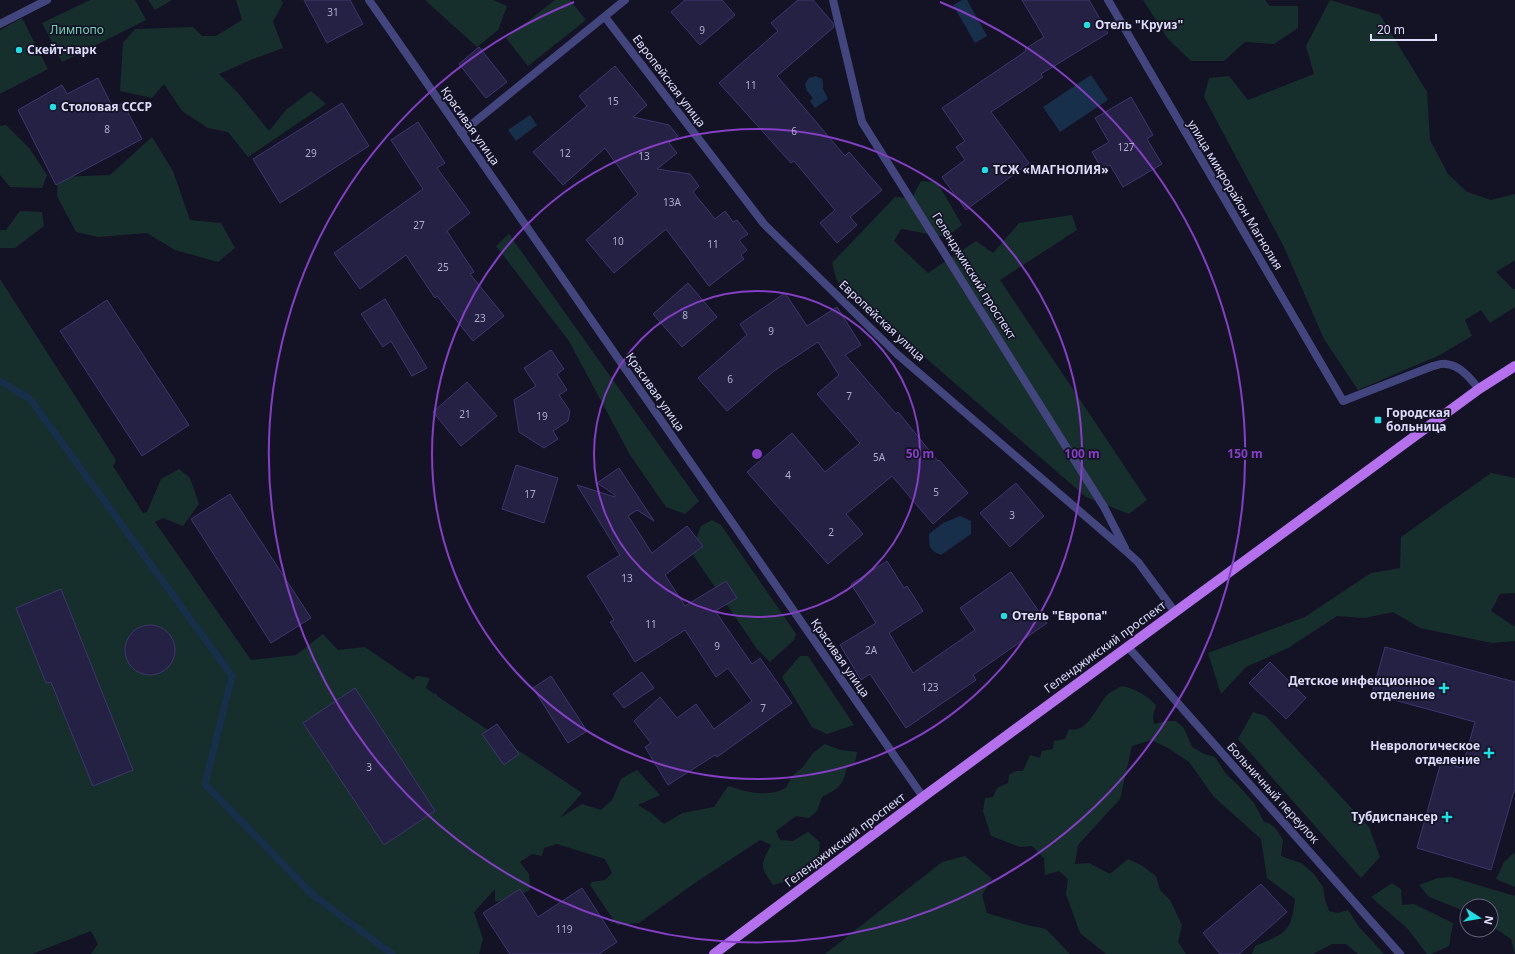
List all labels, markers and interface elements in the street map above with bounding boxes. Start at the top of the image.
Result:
house number: 31 [327,5,339,19]
place label: Отель "Круиз" [1095,16,1183,33]
scale bar [1371,16,1436,42]
marker: Отель "Круиз" [1082,20,1092,30]
park label: Лимпопо [50,21,104,38]
text: 20 m [1377,21,1405,38]
house number: 9 [699,23,705,37]
street label: Европейская улица [629,31,710,131]
place label: Скейт-парк [27,41,97,58]
marker: Скейт-парк [14,45,24,55]
house number: 11 [745,78,757,92]
street label: Красивая улица [437,83,504,168]
house number: 15 [607,94,619,108]
place label: Столовая СССР [61,98,152,115]
marker: Столовая СССР [48,102,58,112]
street label: улица микрорайон Магнолия [1184,116,1287,273]
house number: 8 [104,122,110,136]
house number: 6 [791,124,797,138]
house number: 127 [1117,140,1135,154]
house number: 29 [305,146,317,160]
house number: 12 [559,146,571,160]
house number: 13 [638,149,650,163]
place label: ТСЖ «МАГНОЛИЯ» [993,161,1109,178]
marker: ТСЖ «МАГНОЛИЯ» [980,165,990,175]
house number: 13А [663,195,682,209]
street label: Геленджикский проспект [928,209,1021,343]
house number: 27 [413,218,425,232]
house number: 10 [612,234,624,248]
house number: 11 [707,237,719,251]
house number: 25 [437,260,449,274]
street label: Европейская улица [836,276,929,365]
house number: 8 [682,308,688,322]
house number: 23 [474,311,486,325]
house number: 9 [768,324,774,338]
street label: Красивая улица [622,349,689,434]
house number: 6 [727,372,733,386]
house number: 7 [846,389,852,403]
place label: Городская больница [1386,404,1450,435]
house number: 21 [459,407,471,421]
house number: 19 [536,409,548,423]
marker: Городская больница [1373,415,1383,425]
text: 50 m [906,445,934,462]
text: 100 m [1064,445,1100,462]
text: 150 m [1227,445,1263,462]
centre of rings [750,447,764,461]
house number: 5А [873,450,886,464]
house number: 4 [785,468,791,482]
house number: 5 [933,485,939,499]
house number: 17 [524,487,536,501]
house number: 3 [1009,508,1015,522]
house number: 2 [828,525,834,539]
house number: 13 [621,571,633,585]
street label: Геленджикский проспект [1040,596,1169,697]
place label: Отель "Европа" [1012,607,1107,624]
marker: Отель "Европа" [999,611,1009,621]
street label: Красивая улица [807,615,874,700]
house number: 11 [645,617,657,631]
house number: 9 [714,639,720,653]
house number: 2А [865,643,878,657]
place label: Детское инфекционное отделение [1288,672,1435,703]
house number: 123 [921,680,939,694]
marker: Детское инфекционное отделение [1438,682,1450,694]
house number: 7 [760,701,766,715]
place label: Неврологическое отделение [1370,737,1480,768]
street label: Больничный переулок [1223,738,1324,847]
marker: Неврологическое отделение [1483,747,1495,759]
house number: 3 [366,760,372,774]
street label: Геленджикский проспект [781,788,909,891]
place label: Тубдиспансер [1351,808,1438,825]
marker: Тубдиспансер [1441,811,1453,823]
north arrow [1459,898,1499,938]
text: N [1481,914,1498,926]
house number: 119 [555,922,573,936]

